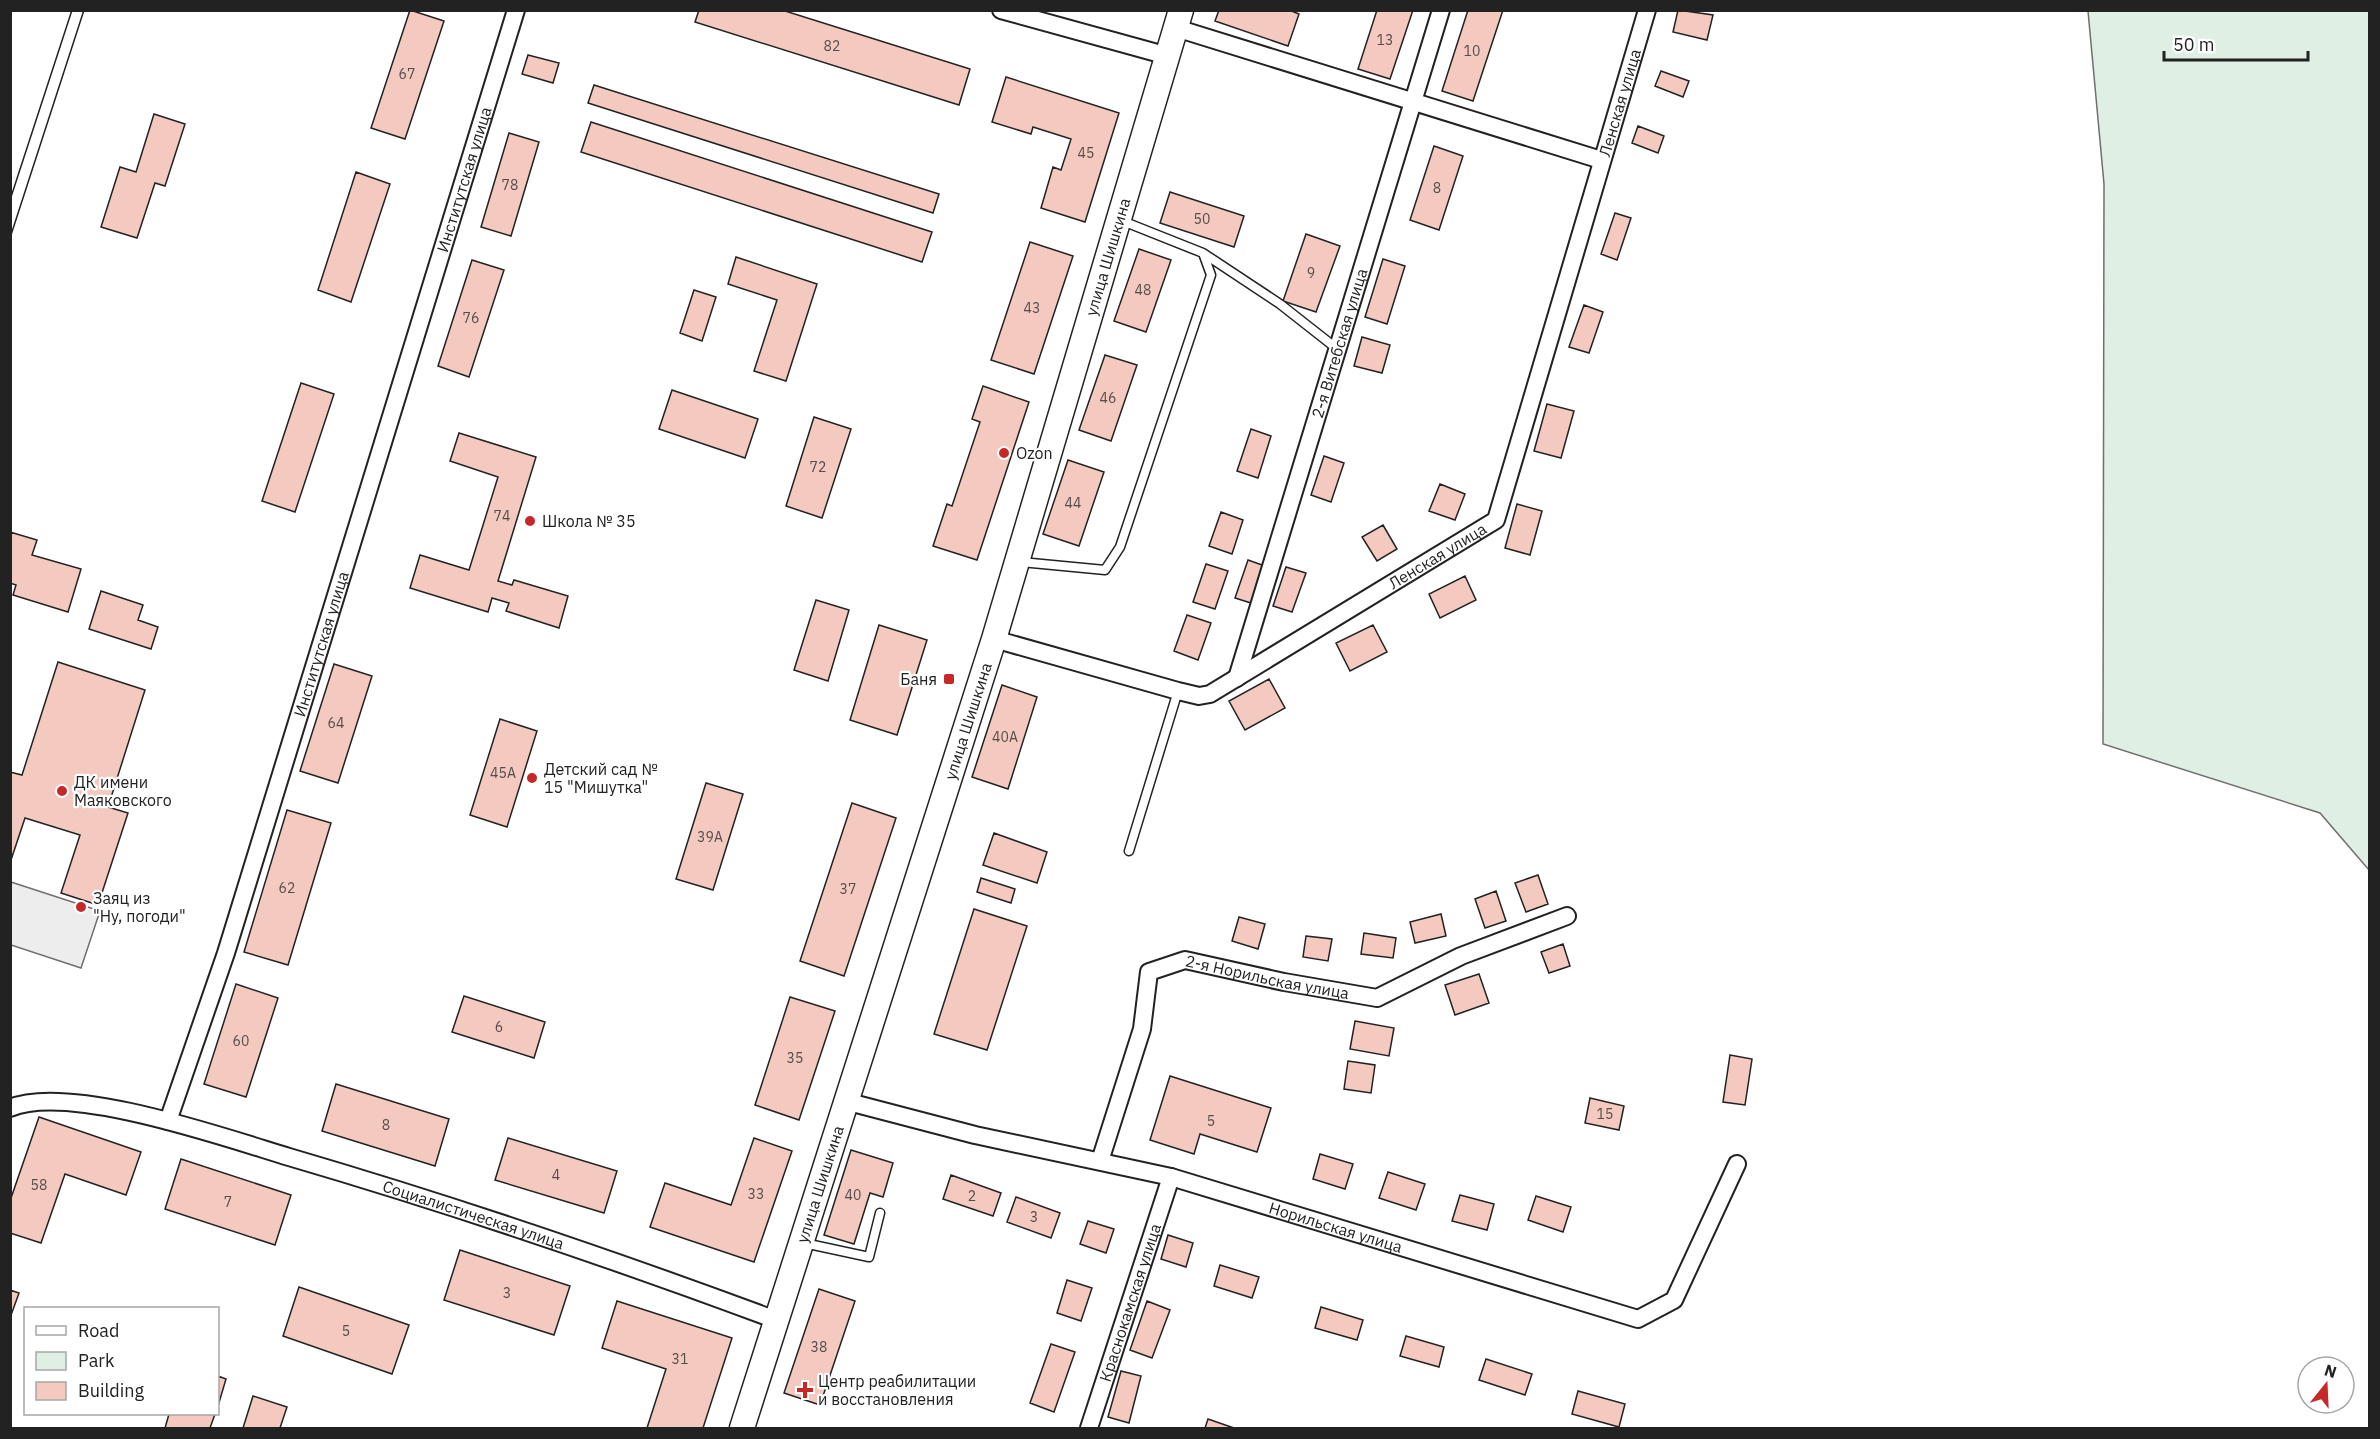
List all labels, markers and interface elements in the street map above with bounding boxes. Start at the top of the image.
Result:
scale bar [2164,24,2308,62]
house number: 13 [1377,31,1393,49]
text: 50 m [2173,33,2215,56]
house number: 82 [824,37,840,55]
house number: 10 [1464,42,1480,60]
street label: Ленская улица [1594,46,1645,159]
house number: 67 [399,65,415,83]
street label: Институтская улица [432,104,496,255]
house number: 45 [1078,144,1094,162]
house number: 78 [502,176,518,194]
house number: 8 [1433,179,1441,197]
street label: улица Шишкина [1081,195,1135,318]
house number: 50 [1194,210,1210,228]
house number: 9 [1307,264,1315,282]
street label: 2-я Витебская улица [1307,266,1372,421]
house number: 48 [1135,281,1151,299]
house number: 43 [1024,299,1040,317]
house number: 76 [463,309,479,327]
house number: 46 [1100,389,1116,407]
place label: Ozon [1016,443,1053,463]
marker: Ozon [997,446,1011,460]
house number: 72 [810,458,826,476]
house number: 44 [1065,494,1081,512]
house number: 74 [494,507,510,525]
place label: Школа № 35 [542,511,636,531]
marker: Школа № 35 [523,514,537,528]
street label: Ленская улица [1385,518,1490,593]
street label: Институтская улица [289,568,353,719]
street label: улица Шишкина [940,660,996,782]
place label: Баня [900,669,937,689]
marker: Баня [942,672,956,686]
house number: 64 [328,714,344,732]
house number: 40А [992,728,1018,746]
place label: Детский сад № 15 "Мишутка" [544,759,658,797]
house number: 45А [490,764,516,782]
marker: Детский сад № 15 "Мишутка" [525,771,539,785]
place label: ДК имени Маяковского [74,772,172,810]
marker: ДК имени Маяковского [55,784,69,798]
house number: 39А [697,828,723,846]
house number: 62 [279,879,295,897]
house number: 37 [840,880,856,898]
place label: Заяц из "Ну, погоди" [93,888,186,926]
marker: Заяц из "Ну, погоди" [74,900,88,914]
street label: 2-я Норильская улица [1184,950,1351,1003]
house number: 6 [495,1018,503,1036]
house number: 60 [233,1032,249,1050]
house number: 35 [787,1049,803,1067]
house number: 15 [1597,1105,1613,1123]
house number: 5 [1207,1112,1215,1130]
house number: 8 [382,1116,390,1134]
street label: улица Шишкина [792,1123,848,1245]
house number: 4 [552,1166,560,1184]
house number: 58 [31,1176,47,1194]
street label: Социалистическая улица [380,1176,567,1254]
house number: 33 [748,1185,764,1203]
house number: 40 [845,1186,861,1204]
house number: 2 [968,1187,976,1205]
house number: 7 [224,1193,232,1211]
street label: Норильская улица [1267,1197,1405,1257]
house number: 3 [1030,1208,1038,1226]
street label: Краснокамская улица [1095,1220,1165,1384]
house number: 3 [503,1284,511,1302]
legend [24,1307,219,1415]
text: Road [78,1319,119,1342]
house number: 5 [342,1322,350,1340]
house number: 38 [811,1338,827,1356]
text: Park [78,1349,115,1372]
house number: 31 [672,1350,688,1368]
north arrow [2296,1355,2356,1415]
text: N [2322,1359,2339,1382]
place label: Центр реабилитации и восстановления [818,1371,976,1409]
text: Building [78,1379,145,1402]
marker: Центр реабилитации и восстановления [796,1381,814,1399]

